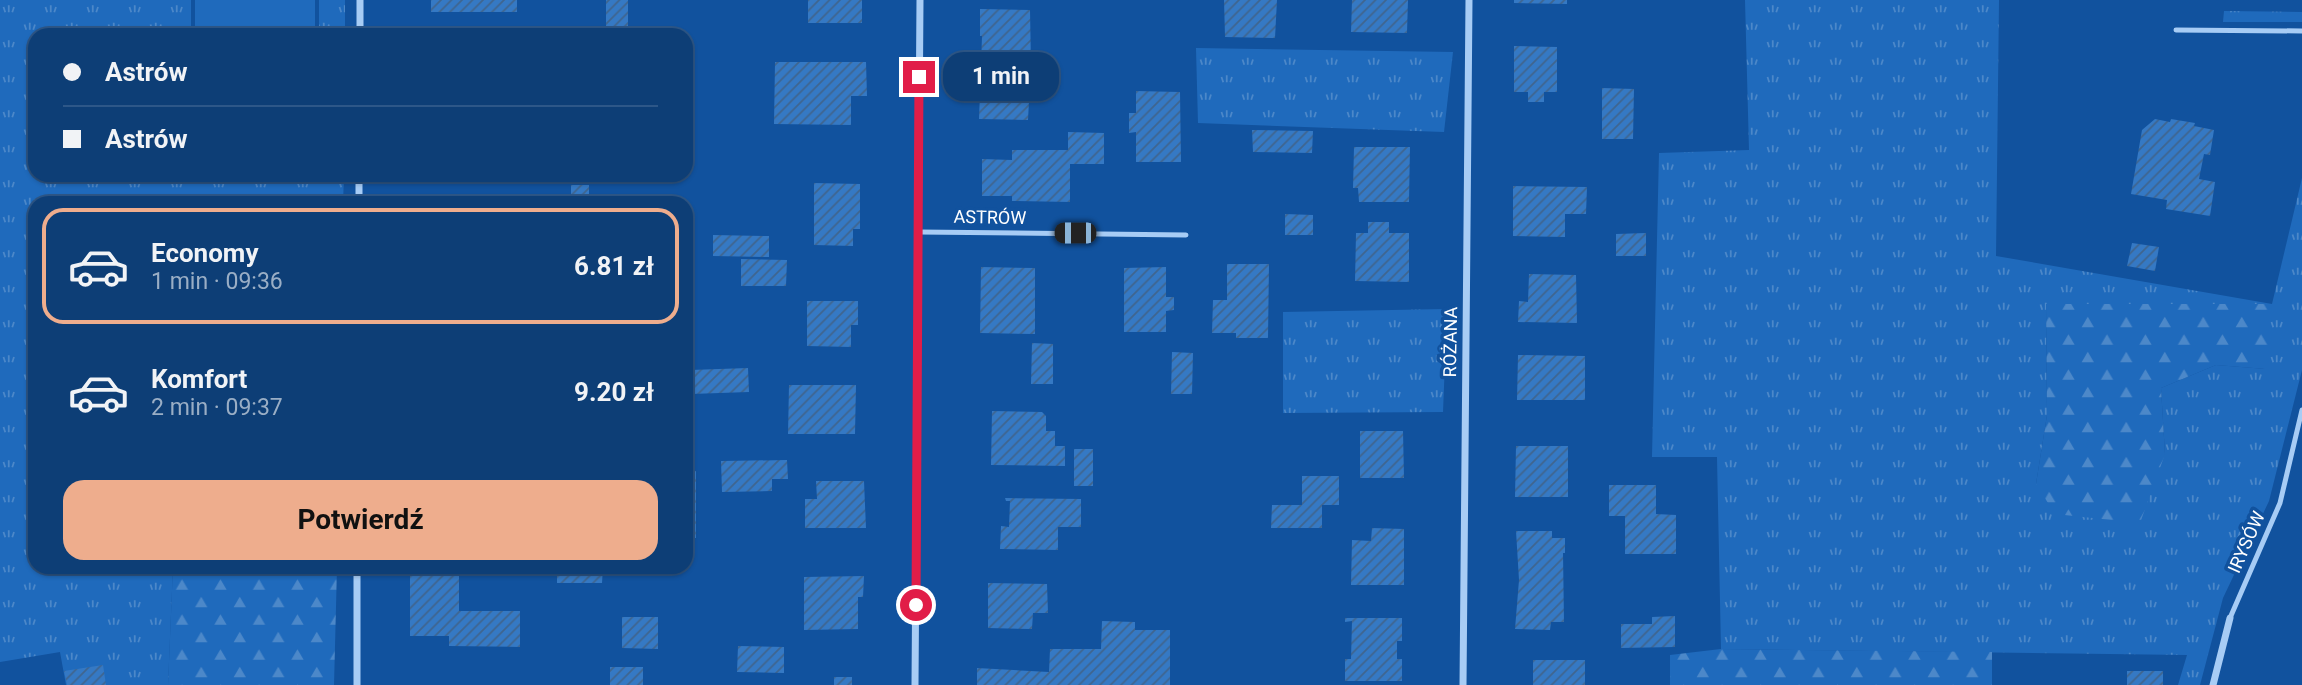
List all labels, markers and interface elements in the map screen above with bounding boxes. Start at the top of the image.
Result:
callout: 1 min [944,52,1059,102]
text: Astrów [105,57,188,87]
route end [903,61,935,93]
text: 1 min [972,63,1030,90]
text: Astrów [105,124,188,154]
street label: ASTRÓW [954,206,1027,228]
car [1055,223,1097,244]
icon: car [67,235,130,298]
text: Economy [151,238,258,268]
text: 6.81 zł [574,251,654,281]
text: 1 min · 09:36 [151,268,283,295]
street label: RÓŻANA [1439,306,1461,378]
icon: car [67,361,130,424]
text: Komfort [151,364,247,394]
text: 9.20 zł [574,377,654,407]
text: 2 min · 09:37 [151,394,283,421]
button: Potwierdź [63,480,658,560]
street label: IRYSÓW [2223,508,2269,576]
route start [900,589,932,621]

